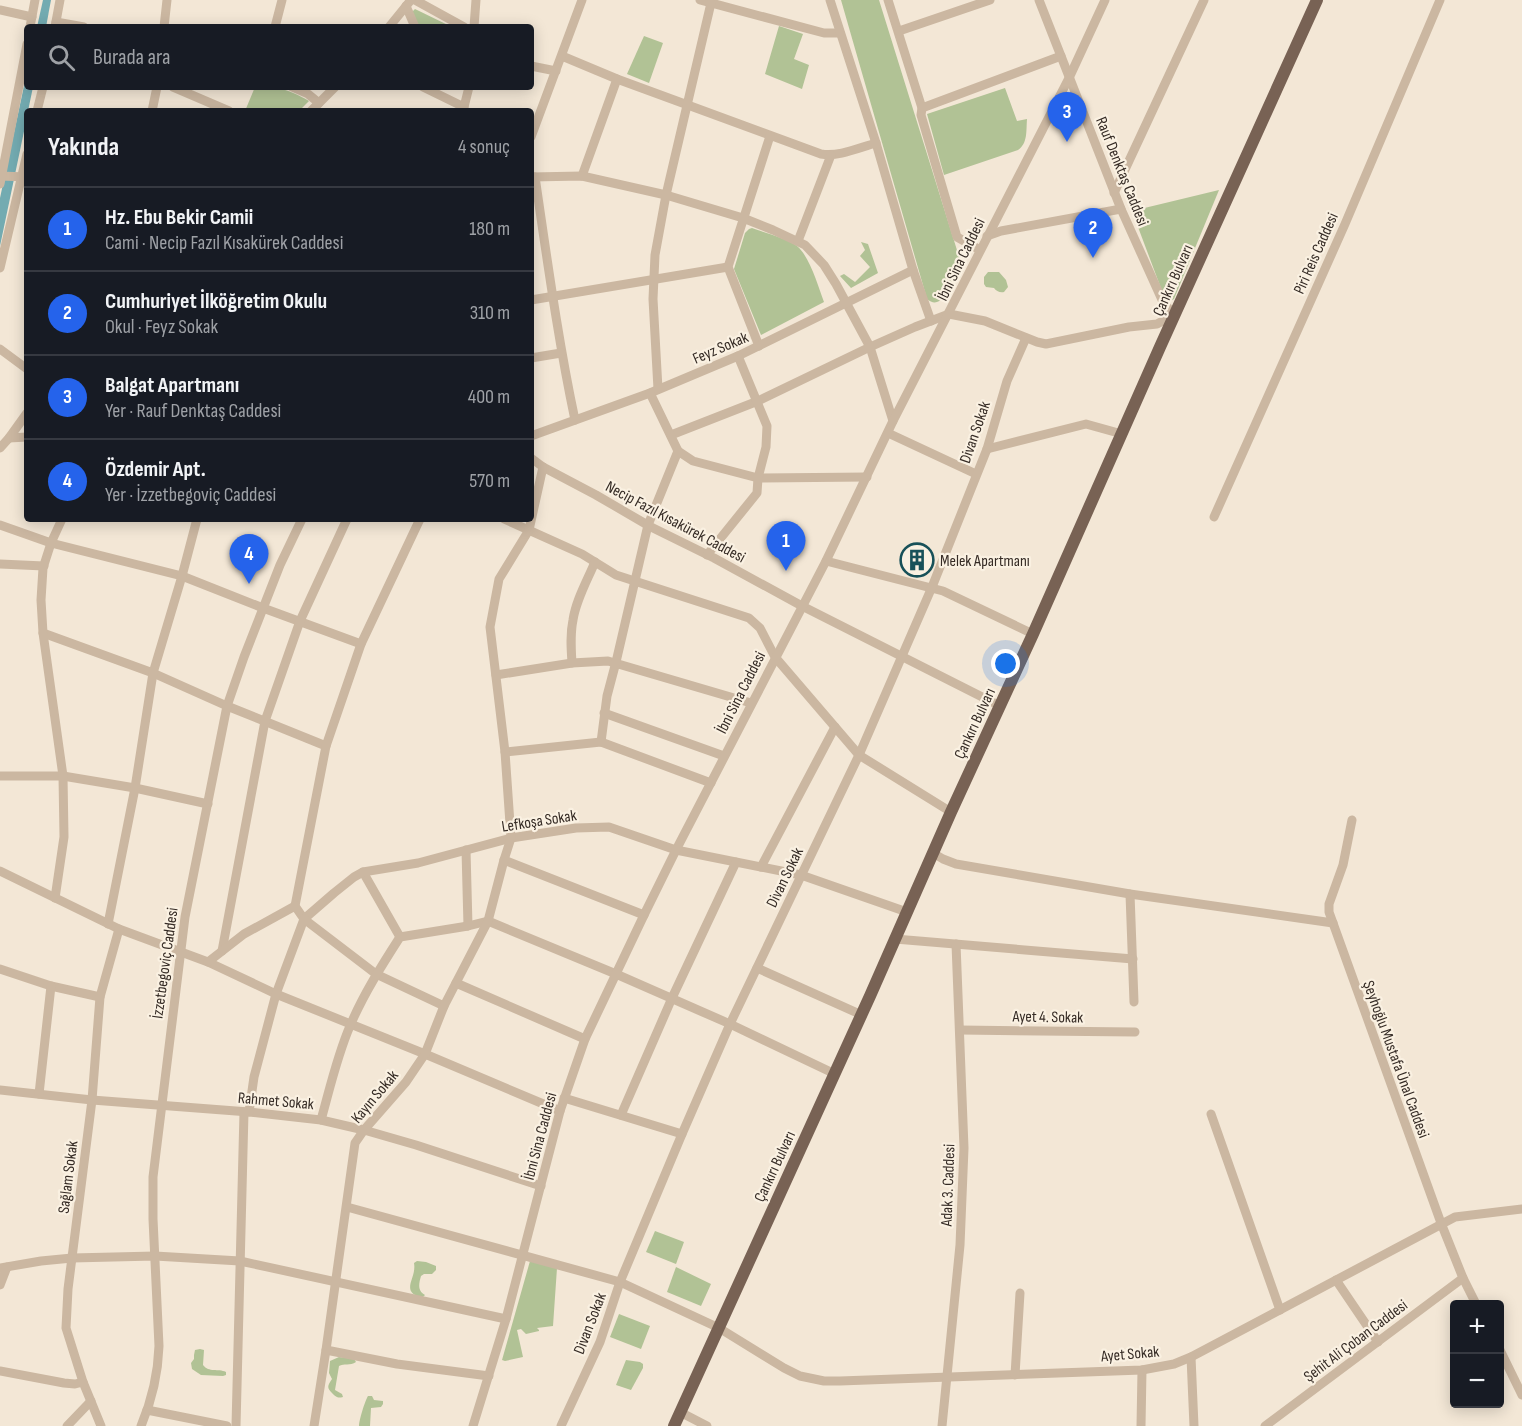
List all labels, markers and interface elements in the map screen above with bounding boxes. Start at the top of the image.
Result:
search box [24,24,534,90]
icon: search [45,41,78,74]
text: Burada ara [93,44,170,71]
pin: 3 [1048,92,1086,142]
street label: Rauf Denktaş Caddesi [1091,114,1152,229]
text: Yakında [48,132,119,163]
text: 4 sonuç [458,135,510,159]
text: Hz. Ebu Bekir Camii [105,204,253,231]
pin: 2 [1074,208,1112,258]
street label: Piri Reis Caddesi [1290,210,1343,297]
street label: İbni Sina Caddesi [933,215,990,304]
text: 1 [64,217,71,241]
text: 180 m [469,217,510,241]
text: Cami · Necip Fazıl Kısakürek Caddesi [105,231,344,255]
street label: Çankırı Bulvarı [1149,242,1198,319]
text: Cumhuriyet İlköğretim Okulu [105,288,327,315]
text: 2 [63,301,72,325]
text: 310 m [470,301,510,325]
text: Okul · Feyz Sokak [105,315,218,339]
street label: Feyz Sokak [690,328,751,369]
text: Balgat Apartmanı [105,372,239,399]
text: 3 [63,385,72,409]
text: 400 m [468,385,510,409]
text: Yer · Rauf Denktaş Caddesi [105,399,281,423]
street label: Divan Sokak [956,399,995,466]
text: Özdemir Apt. [105,456,206,483]
text: 4 [63,469,72,493]
text: 570 m [469,469,510,493]
street label: Necip Fazıl Kısakürek Caddesi [602,477,748,567]
text: Yer · İzzetbegoviç Caddesi [105,483,276,507]
pin: 1 [766,522,806,571]
pin: 4 [230,534,268,584]
building icon: Melek Apartmanı [899,542,935,578]
place label: Melek Apartmanı [940,552,1030,571]
street label: İbni Sina Caddesi [712,648,770,737]
your location [991,649,1020,678]
street label: Çankırı Bulvarı [951,685,1000,762]
street label: Lefkoşa Sokak [500,806,578,837]
street label: Divan Sokak [763,845,808,911]
street label: İzzetbegoviç Caddesi [148,906,183,1020]
street label: Şeyhoğlu Mustafa Ünal Caddesi [1358,978,1433,1141]
street label: Ayet 4. Sokak [1011,1007,1083,1028]
street label: Kayın Sokak [347,1066,403,1127]
street label: Rahmet Sokak [237,1089,315,1114]
street label: İbni Sina Caddesi [520,1091,561,1182]
street label: Çankırı Bulvarı [751,1128,800,1205]
street label: Sağlam Sokak [55,1140,82,1215]
street label: Adak 3. Caddesi [938,1143,959,1228]
street label: Divan Sokak [570,1290,611,1357]
street label: Şehit Ali Çoban Caddesi [1300,1296,1412,1386]
map controls [1450,1300,1504,1408]
button: + [1450,1300,1504,1354]
street label: Ayet Sokak [1099,1342,1160,1367]
button: − [1450,1354,1504,1408]

